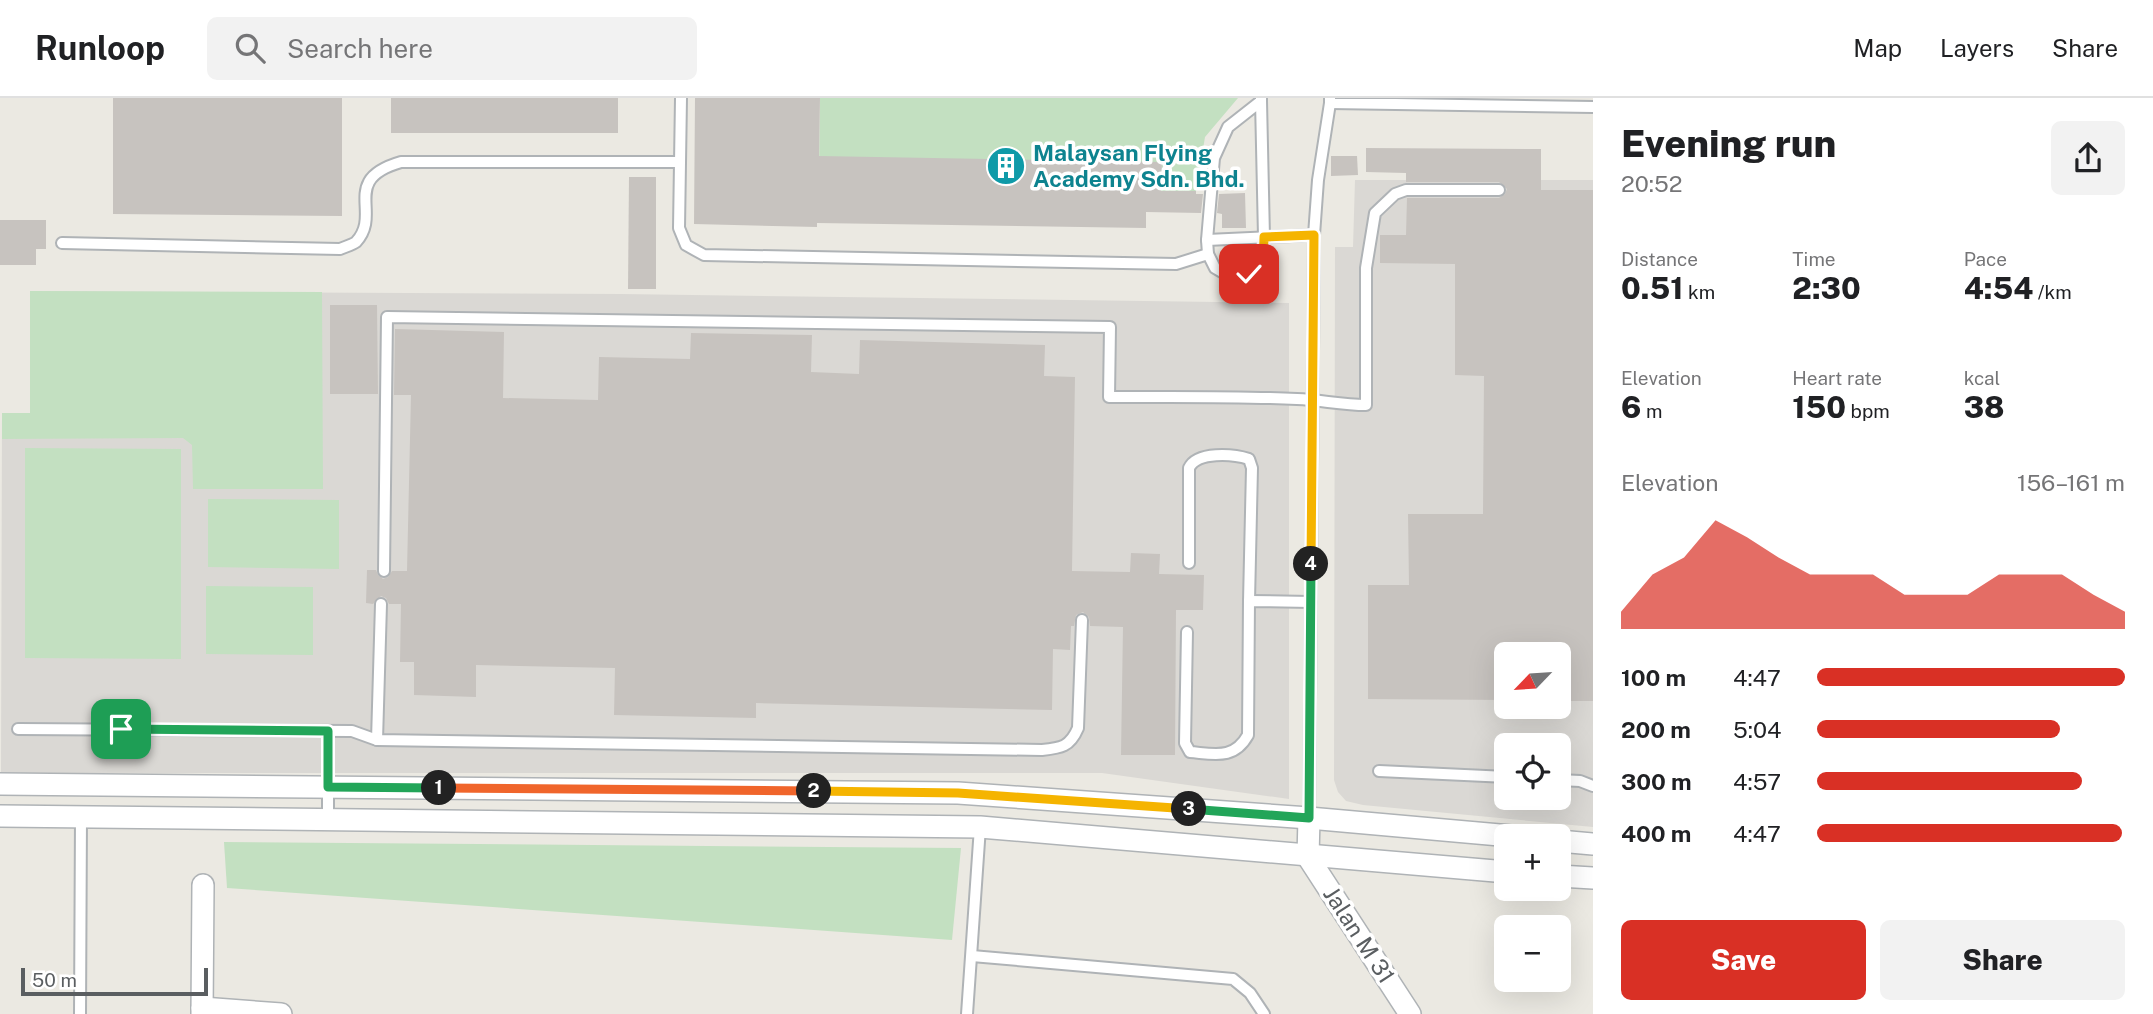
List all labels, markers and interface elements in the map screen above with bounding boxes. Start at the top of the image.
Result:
search box [207,17,697,80]
text: Runloop [35,29,165,67]
icon: search [231,29,269,67]
text: Search here [287,33,433,64]
text: Map [1853,34,1902,62]
text: Layers [1940,34,2014,62]
text: Share [2052,34,2118,62]
text: Evening run [1621,121,1836,166]
button: share [2051,121,2125,195]
place label: Malaysan Flying Academy Sdn. Bhd. [1033,139,1245,192]
building icon: Malaysan Flying Academy Sdn. Bhd. [985,145,1027,187]
text: 20:52 [1621,170,1682,197]
pin [1219,244,1279,304]
text: Distance [1621,248,1698,270]
text: Time [1792,248,1836,270]
text: Pace [1964,248,2007,270]
icon: check [1230,255,1268,293]
text: 0.51 [1621,270,1683,306]
text: 2:30 [1792,270,1861,306]
text: 4:54 [1964,270,2033,306]
text: km [1683,281,1715,303]
text: /km [2033,281,2072,303]
text: Elevation [1621,367,1702,389]
text: Heart rate [1792,367,1882,389]
text: kcal [1964,367,2000,389]
text: 6 [1621,389,1641,425]
text: 150 [1792,389,1846,425]
text: 38 [1964,389,2004,425]
text: m [1641,400,1662,422]
text: bpm [1846,400,1890,422]
text: Elevation [1621,469,1719,496]
text: 156–161 m [2017,469,2125,496]
pin: 4 [1294,546,1328,582]
text: 4 [1304,552,1317,574]
north arrow [1494,642,1572,719]
map controls [1494,642,1571,992]
text: 100 m [1621,664,1686,691]
text: 4:47 [1733,664,1781,691]
pin [91,699,151,759]
icon: arrive [102,710,140,748]
text: 200 m [1621,716,1691,743]
text: 5:04 [1733,716,1781,743]
button: locate [1494,733,1571,810]
text: 300 m [1621,768,1692,795]
text: 4:57 [1733,768,1781,795]
pin: 1 [422,770,457,806]
pin: 2 [796,774,832,808]
text: 1 [434,776,443,798]
text: 2 [807,779,820,801]
pin: 3 [1172,792,1206,826]
text: 3 [1182,797,1195,819]
text: 400 m [1621,820,1691,847]
text: 4:47 [1733,820,1781,847]
button: + [1494,824,1571,901]
street label: Jalan M 31 [1318,881,1401,988]
button: − [1494,915,1571,992]
button: Save [1621,920,1866,1000]
button: Share [1880,920,2125,1000]
scale bar [21,965,208,997]
text: 50 m [32,969,77,991]

